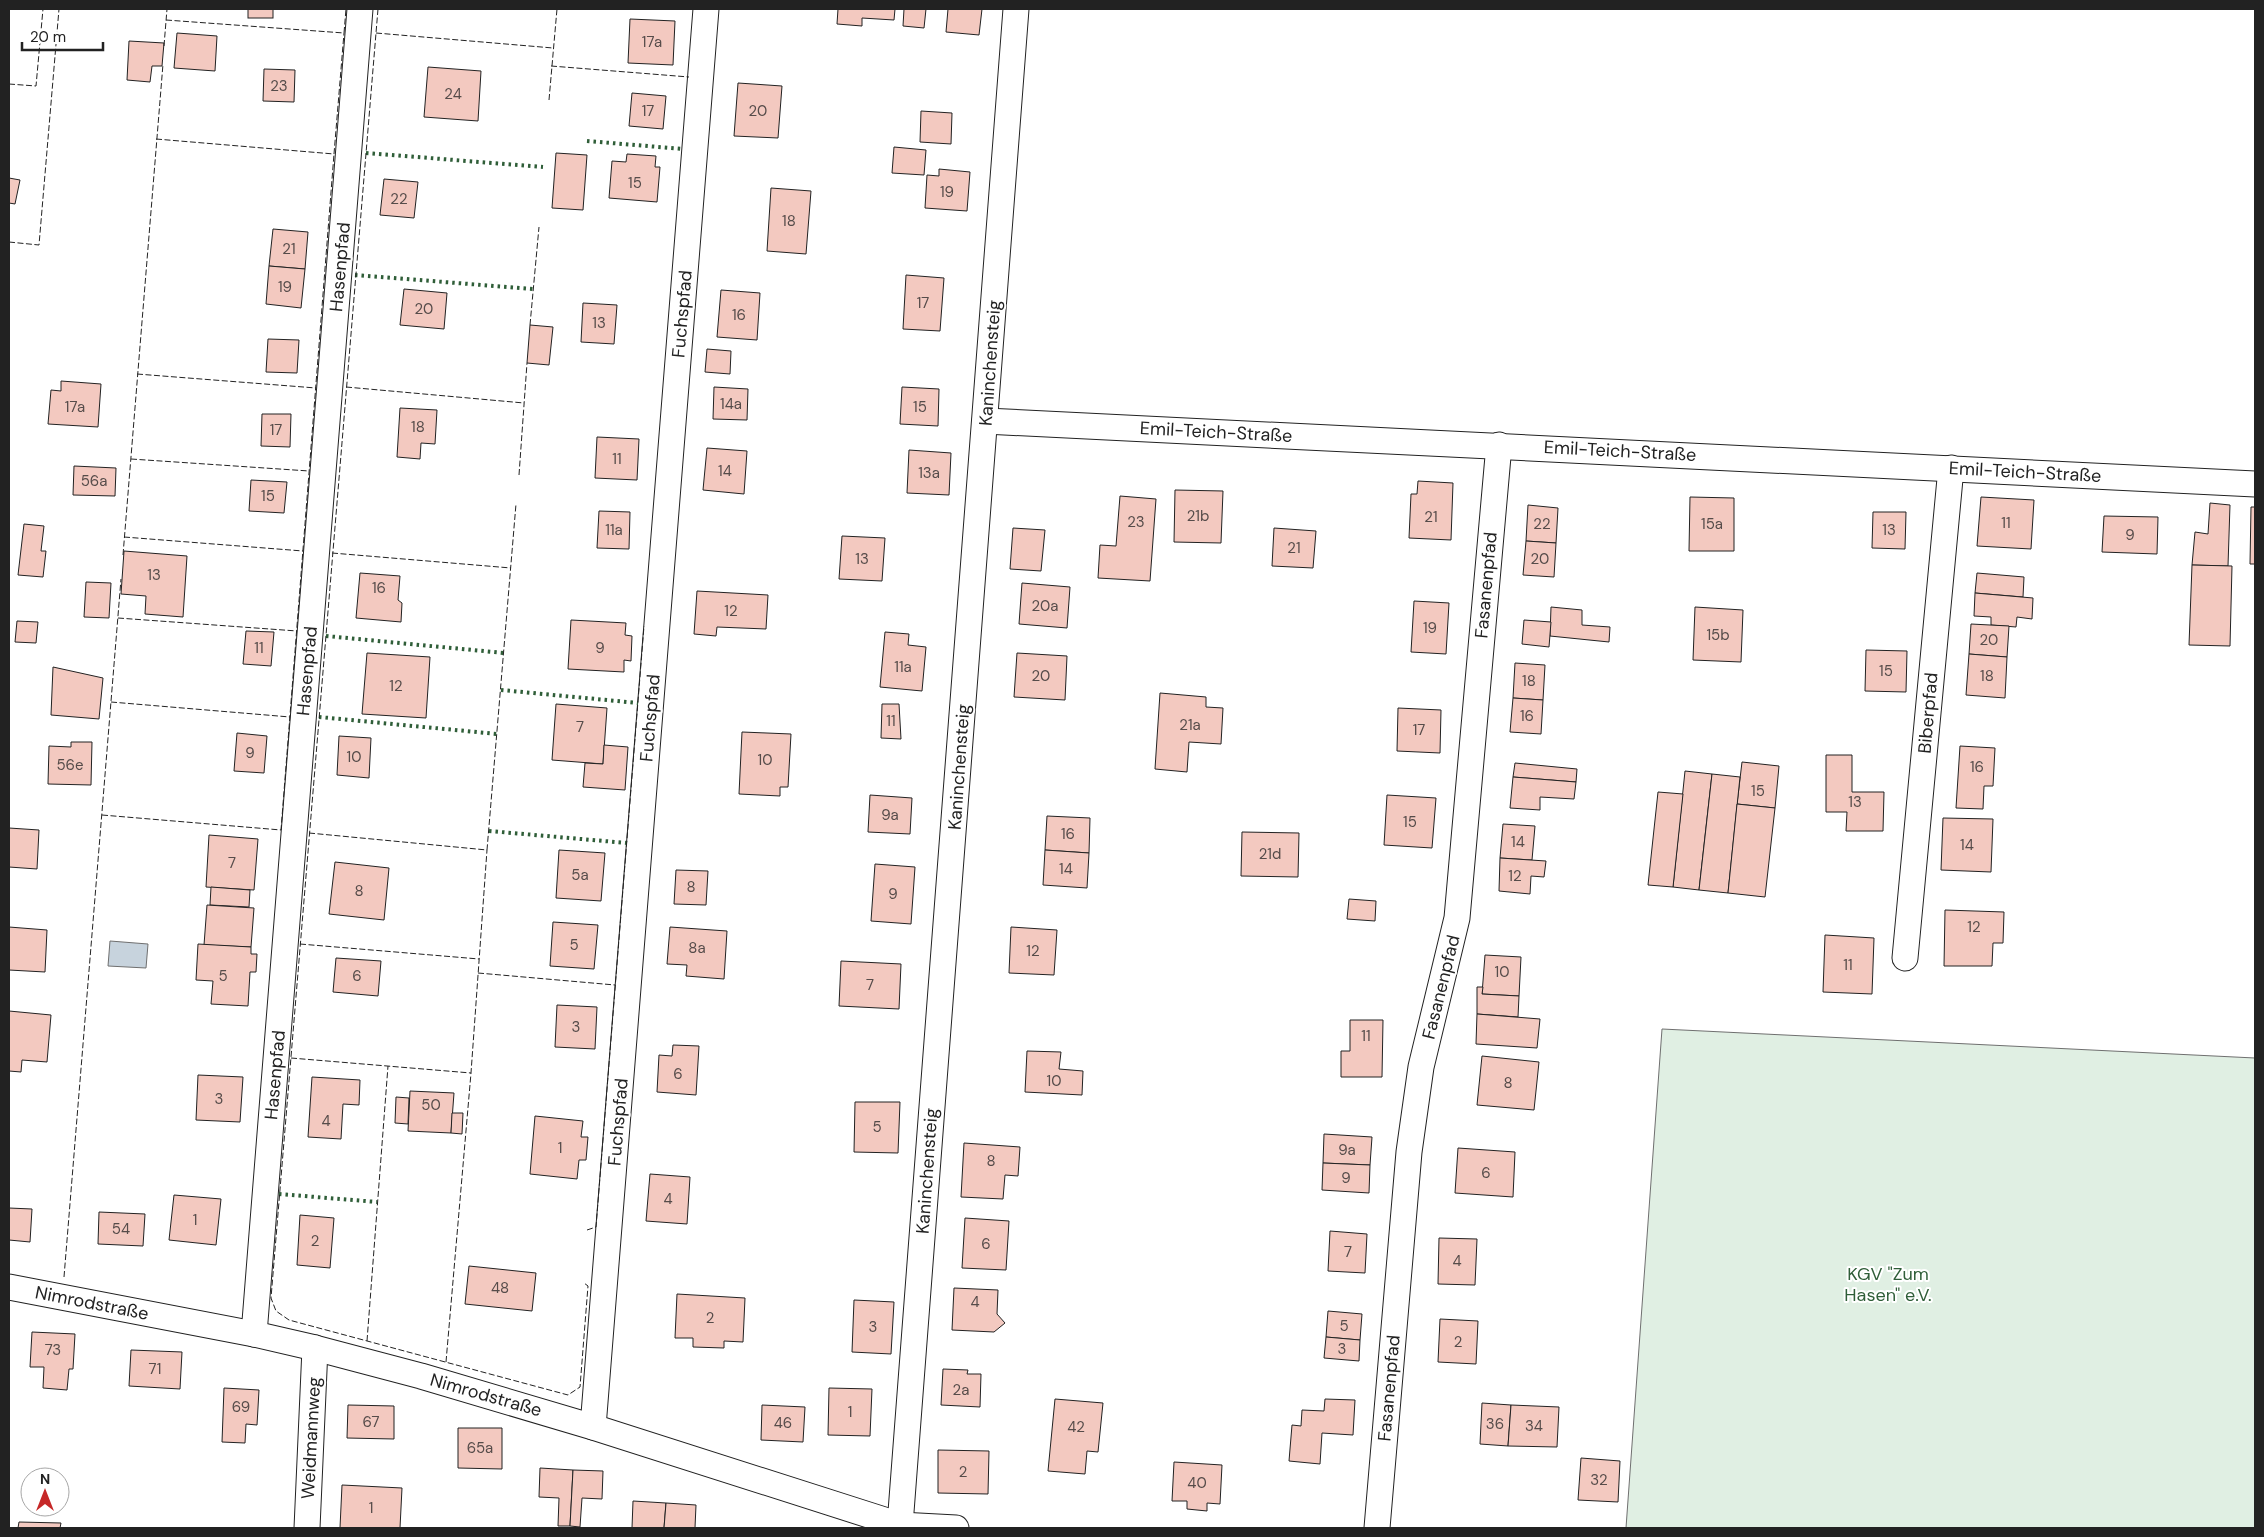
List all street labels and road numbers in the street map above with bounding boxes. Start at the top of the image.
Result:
street label: Hasenpfad [324,221,356,313]
street label: Fuchspfad [666,269,698,359]
street label: Kaninchensteig [974,299,1006,427]
street label: Emil-Teich-Straße [1139,416,1293,448]
street label: Emil-Teich-Straße [1543,435,1697,467]
street label: Emil-Teich-Straße [1948,456,2102,488]
street label: Fasanenpfad [1469,531,1503,639]
street label: Hasenpfad [291,625,323,717]
street label: Biberpfad [1912,671,1944,755]
street label: Fuchspfad [634,673,666,763]
street label: Kaninchensteig [943,703,975,831]
street label: Fasanenpfad [1416,932,1466,1042]
street label: Hasenpfad [259,1029,291,1121]
street label: Fuchspfad [602,1077,634,1167]
street label: Kaninchensteig [911,1107,943,1235]
street label: Nimrodstraße [33,1280,151,1326]
street label: Fasanenpfad [1372,1334,1406,1442]
street label: Nimrodstraße [427,1368,545,1422]
street label: Weidmannweg [296,1376,326,1500]

